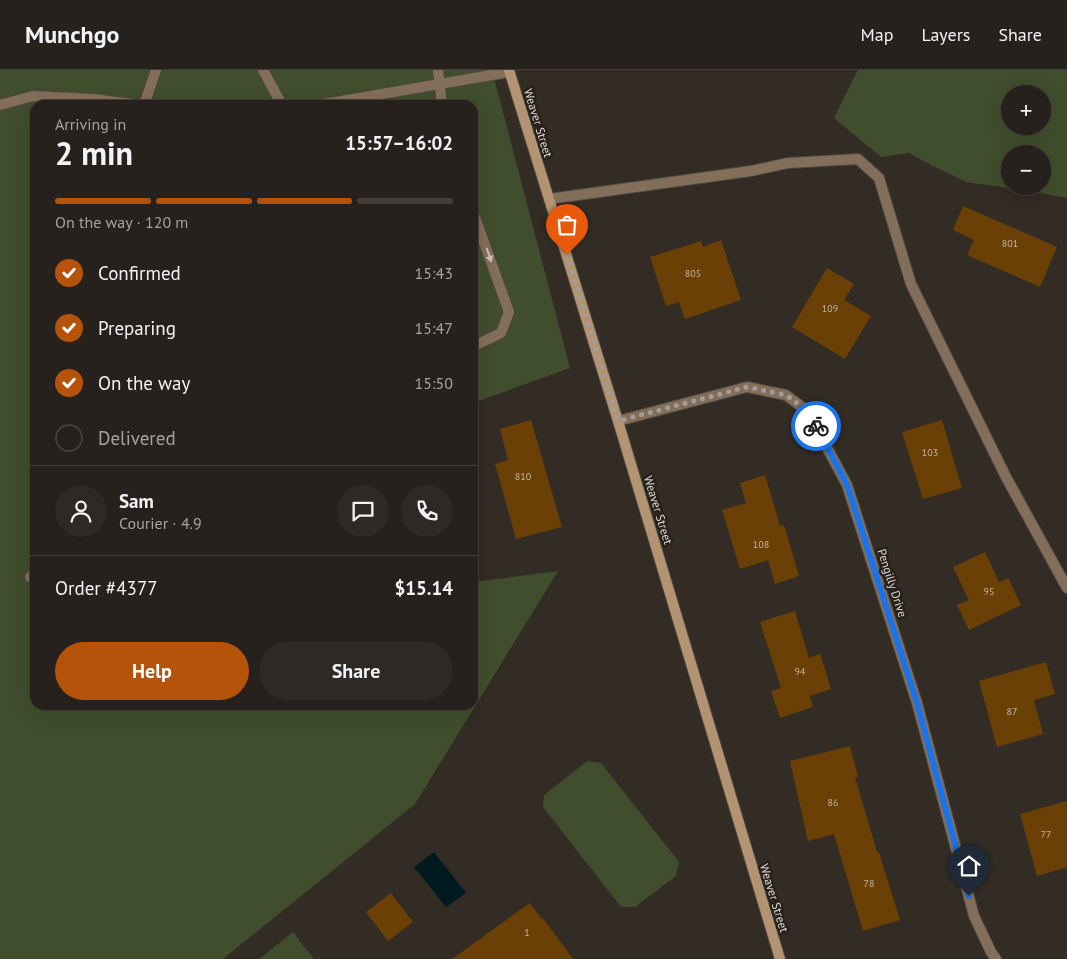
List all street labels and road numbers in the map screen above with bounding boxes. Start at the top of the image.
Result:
street label: Weaver Street [521,87,556,159]
street label: Weaver Street [641,474,676,546]
street label: Pengilly Drive [874,547,911,619]
street label: Weaver Street [757,862,792,934]

